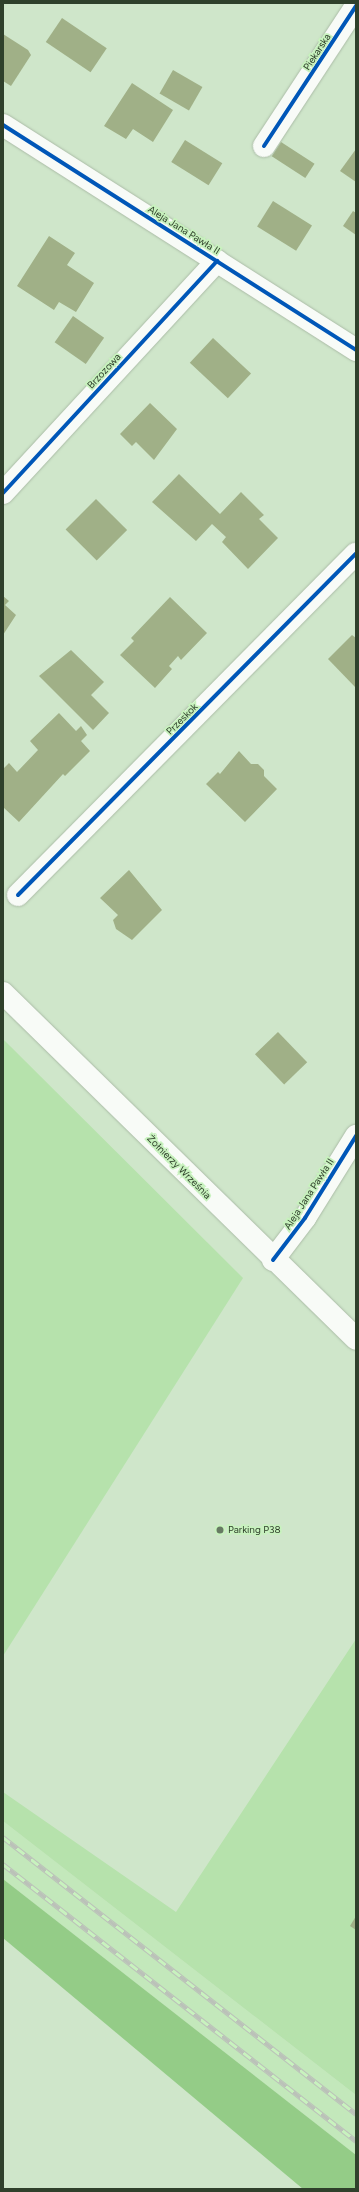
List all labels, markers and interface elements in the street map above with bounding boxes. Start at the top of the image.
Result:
street label: Piekarska [301,31,333,73]
street label: Aleja Jana Pawła II [146,203,222,257]
street label: Brzozowa [85,351,123,391]
street label: Przeskok [164,701,200,737]
street label: Żołnierzy Września [145,1133,213,1201]
street label: Aleja Jana Pawła II [282,1156,336,1232]
place label: Parking P38 [228,1524,281,1536]
marker: Parking P38 [215,1525,225,1535]

